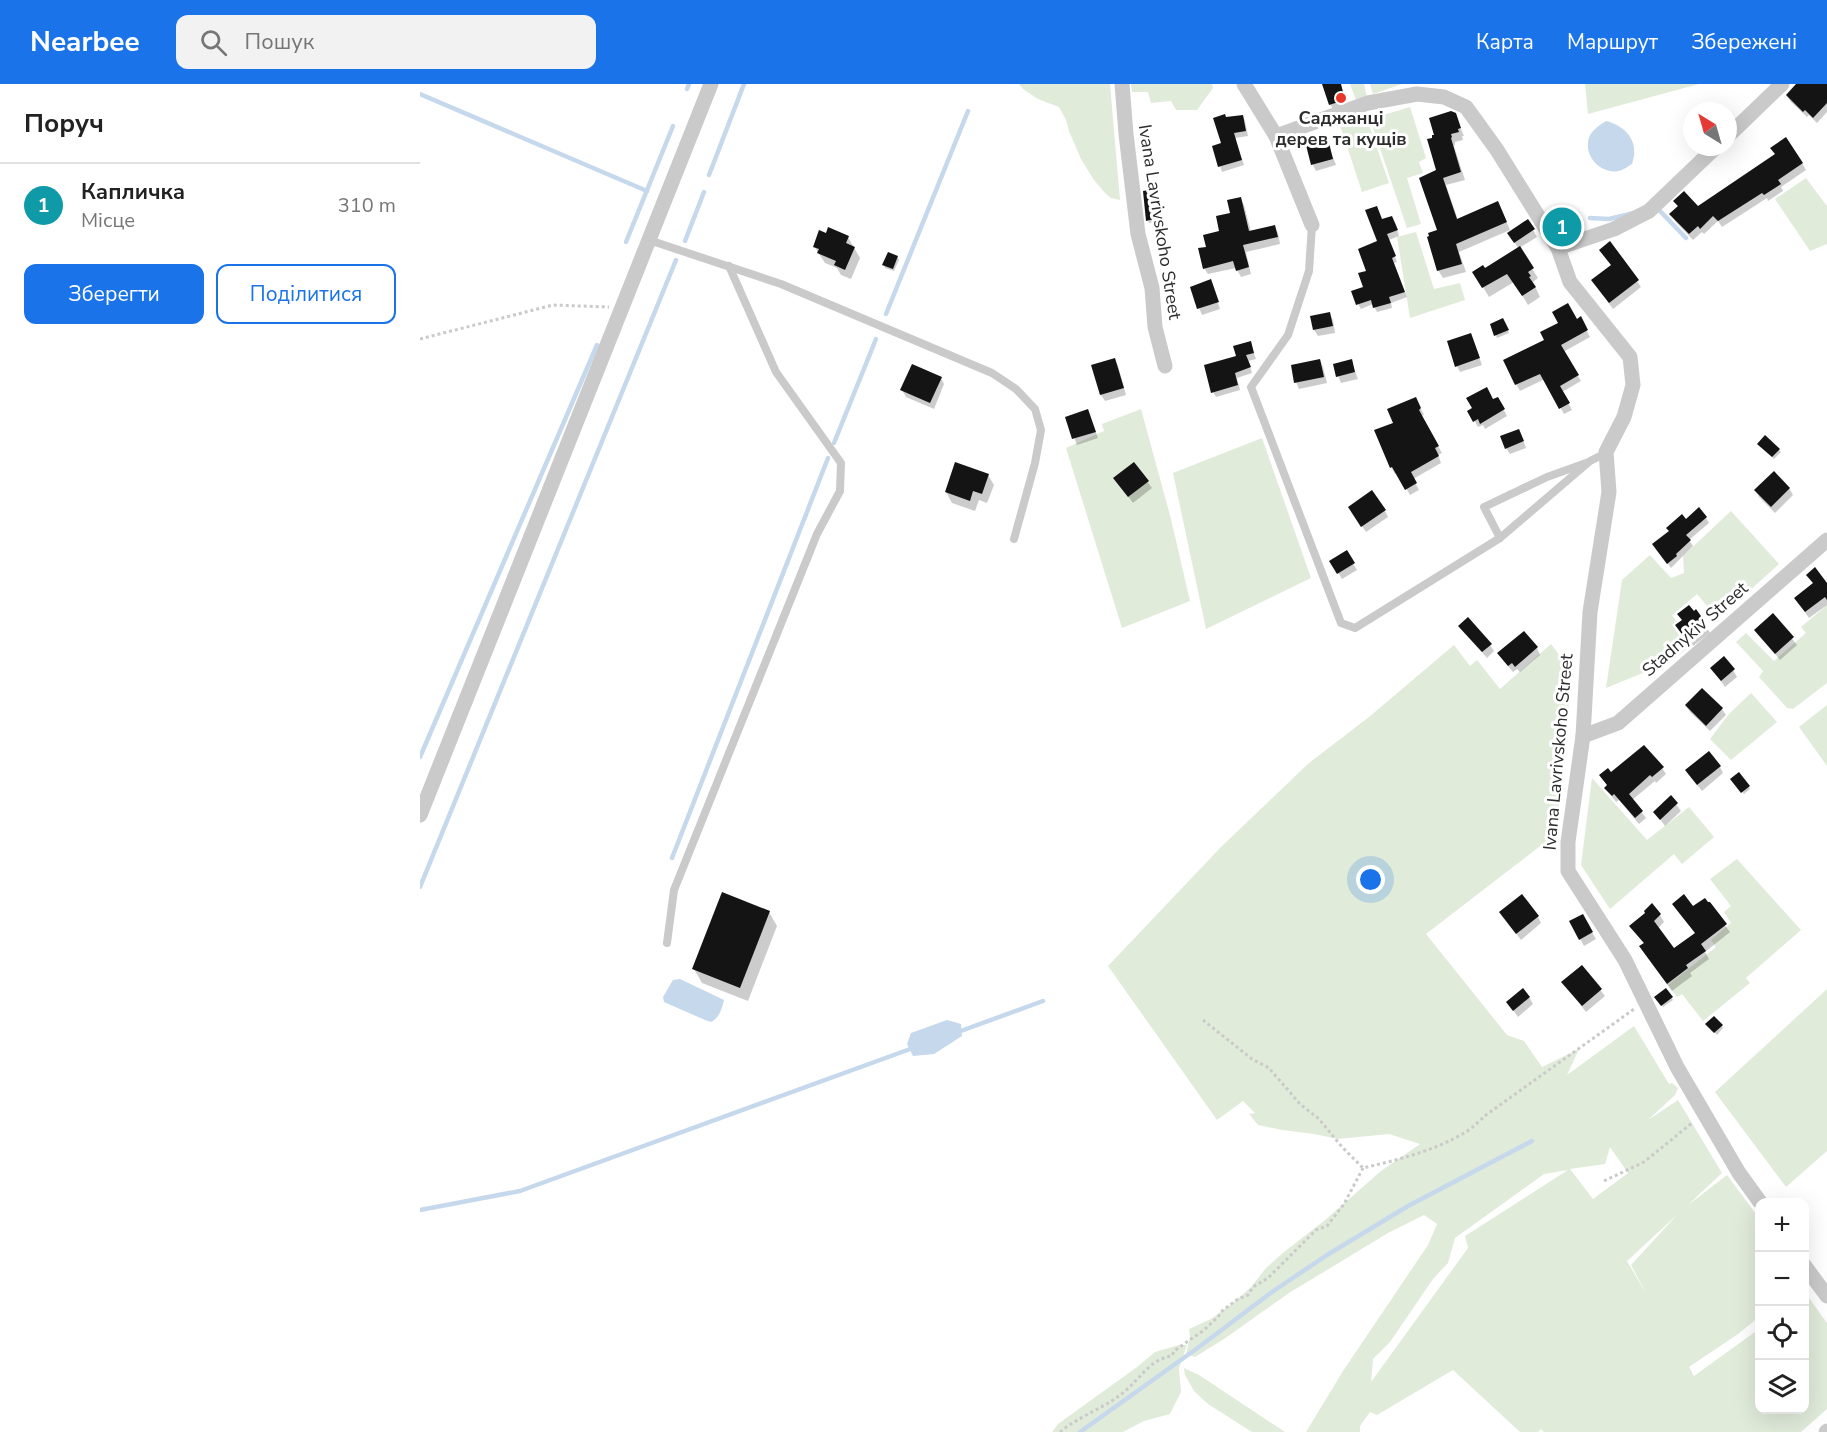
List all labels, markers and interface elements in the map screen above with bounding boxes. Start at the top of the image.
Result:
search box [176,15,596,69]
text: Nearbee [30,23,140,61]
icon: search [197,26,230,59]
text: Пошук [245,27,314,57]
text: Карта [1476,28,1534,56]
text: Маршрут [1567,28,1658,56]
text: Збережені [1691,28,1797,56]
marker: Саджанці дерев та кущів [1334,91,1348,105]
north arrow [1683,102,1737,156]
text: Поруч [24,106,104,141]
place label: Саджанці дерев та кущів [1275,106,1407,151]
street label: Ivana Lavrivskoho Street [1133,123,1187,322]
text: Капличка [81,177,185,207]
text: 1 [38,192,50,219]
text: 310 m [338,192,396,219]
pin: 1 [1542,204,1582,250]
text: Місце [81,207,135,234]
button: Зберегти [24,264,204,324]
button: Поділитися [216,264,396,324]
street label: Stadnykiv Street [1637,576,1754,682]
street label: Ivana Lavrivskoho Street [1537,652,1579,851]
your location [1356,865,1385,894]
map controls [1755,1198,1809,1414]
button: + [1755,1198,1809,1252]
button: − [1755,1252,1809,1306]
button: locate [1755,1306,1809,1360]
button: layers [1755,1360,1809,1414]

